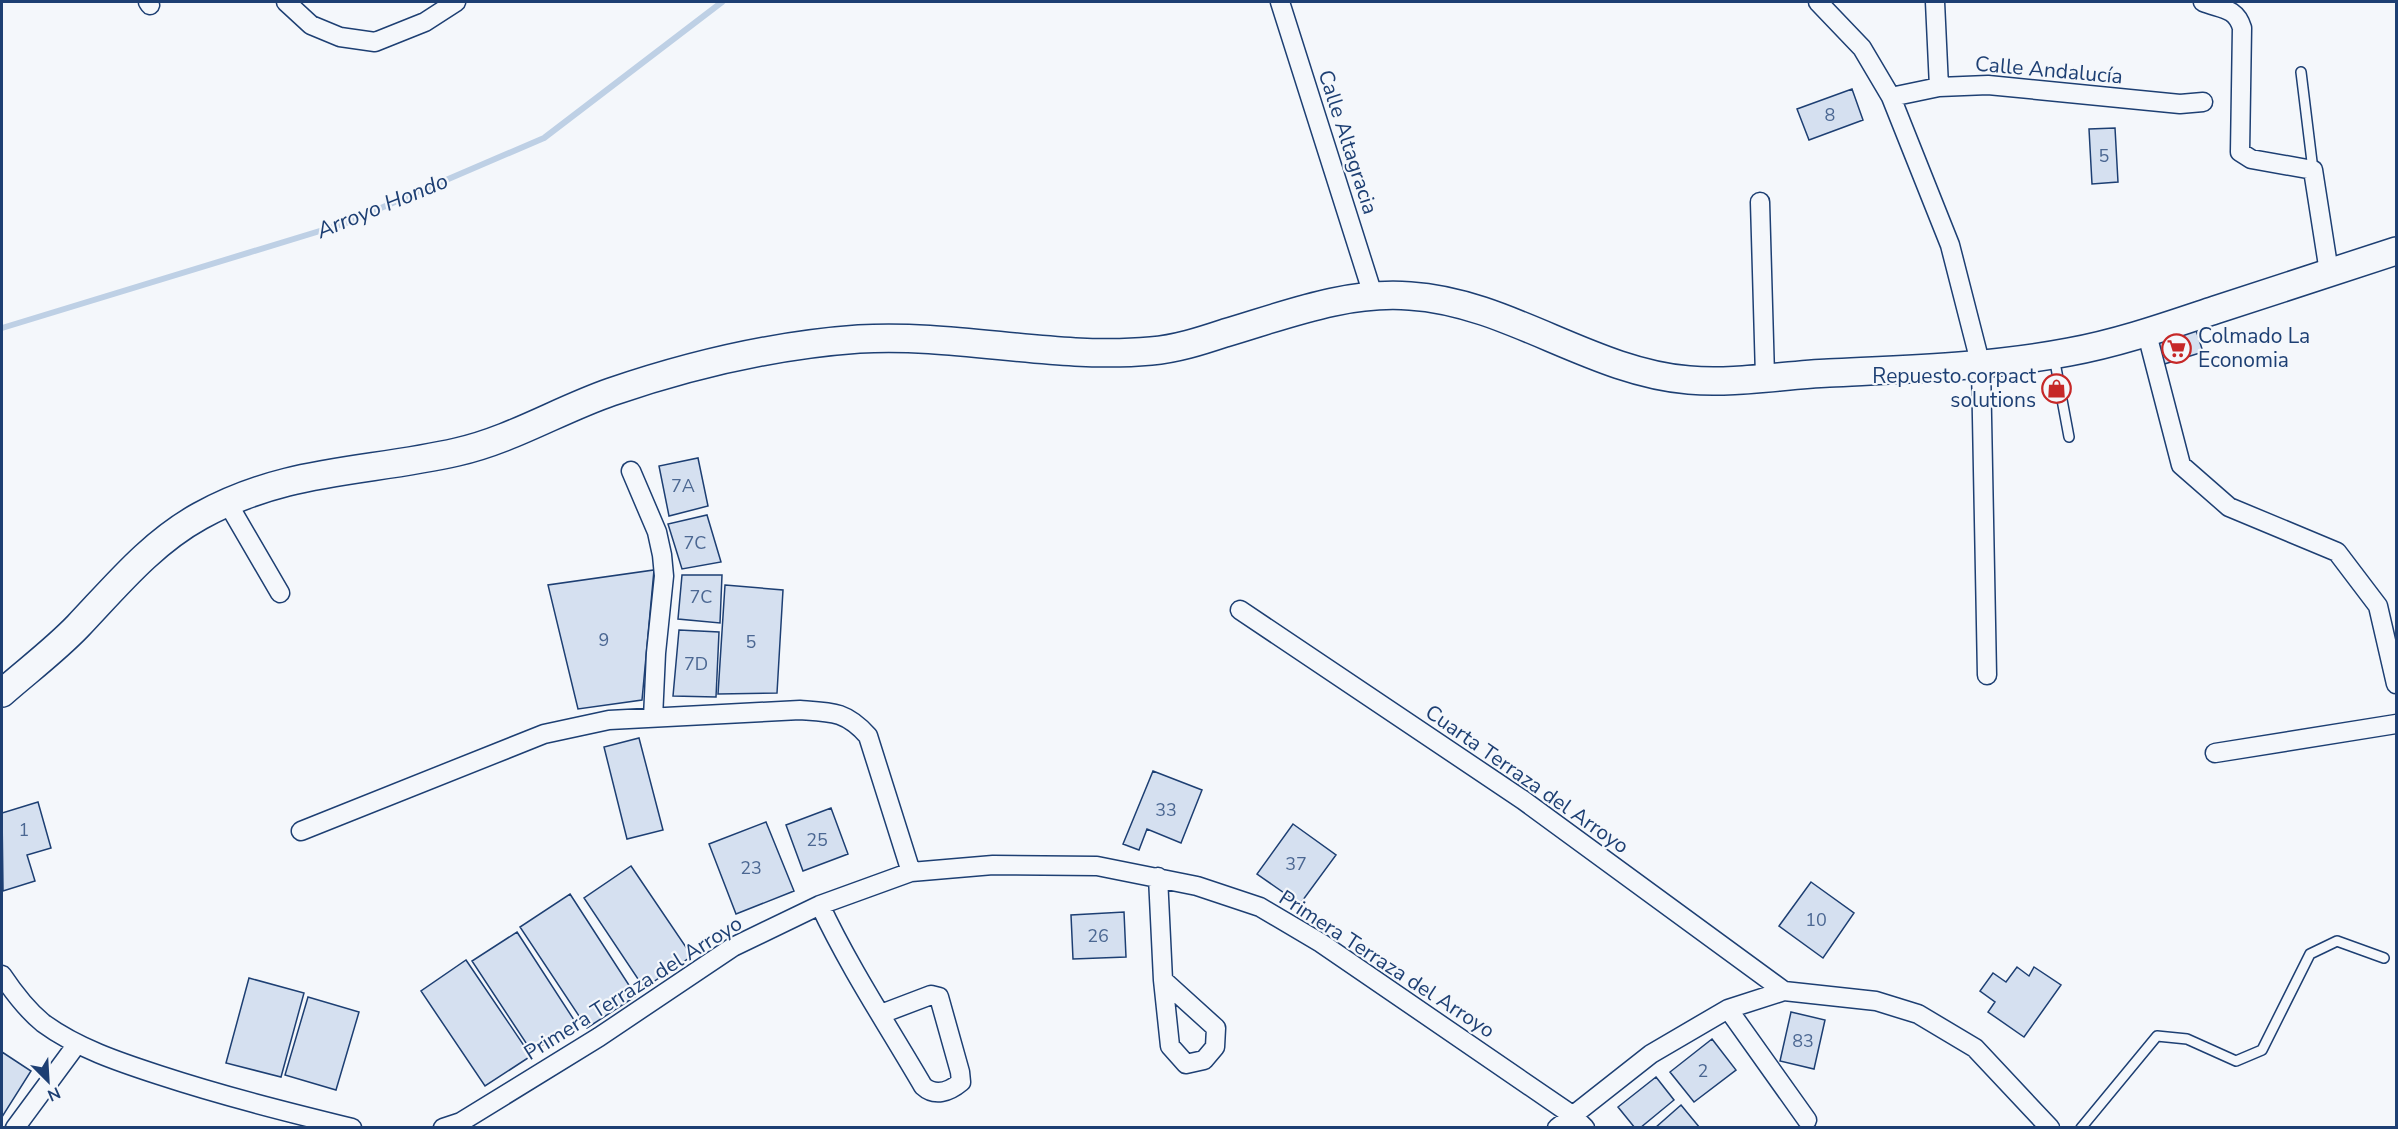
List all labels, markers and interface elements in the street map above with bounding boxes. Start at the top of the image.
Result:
street label: Calle Andalucía [1974,50,2124,90]
street label: Calle Altagracia [1311,66,1385,218]
house number: 8 [1825,103,1835,127]
house number: 5 [2099,144,2109,168]
water label: Arroyo Hondo [311,166,453,246]
place label: Colmado La Economia [2198,322,2310,374]
supermarket icon: Colmado La Economia [2161,332,2193,364]
place label: Repuesto corpact solutions [1872,362,2037,414]
shop icon: Repuesto corpact solutions [2041,372,2073,404]
house number: 7A [671,474,695,498]
house number: 7C [684,531,706,555]
house number: 7C [690,585,712,609]
house number: 9 [599,628,609,652]
house number: 5 [746,630,756,654]
house number: 7D [684,652,708,676]
street label: Cuarta Terraza del Arroyo [1420,698,1634,860]
house number: 33 [1155,798,1177,822]
house number: 1 [19,818,29,842]
house number: 25 [806,828,828,852]
house number: 37 [1285,852,1307,876]
house number: 23 [740,856,762,880]
street label: Primera Terraza del Arroyo [1274,884,1500,1044]
house number: 10 [1805,908,1827,932]
street label: Primera Terraza del Arroyo [519,909,747,1067]
house number: 26 [1087,924,1109,948]
house number: 83 [1792,1029,1814,1053]
north arrow [18,1051,78,1111]
house number: 2 [1698,1059,1708,1083]
text: N [44,1081,64,1106]

